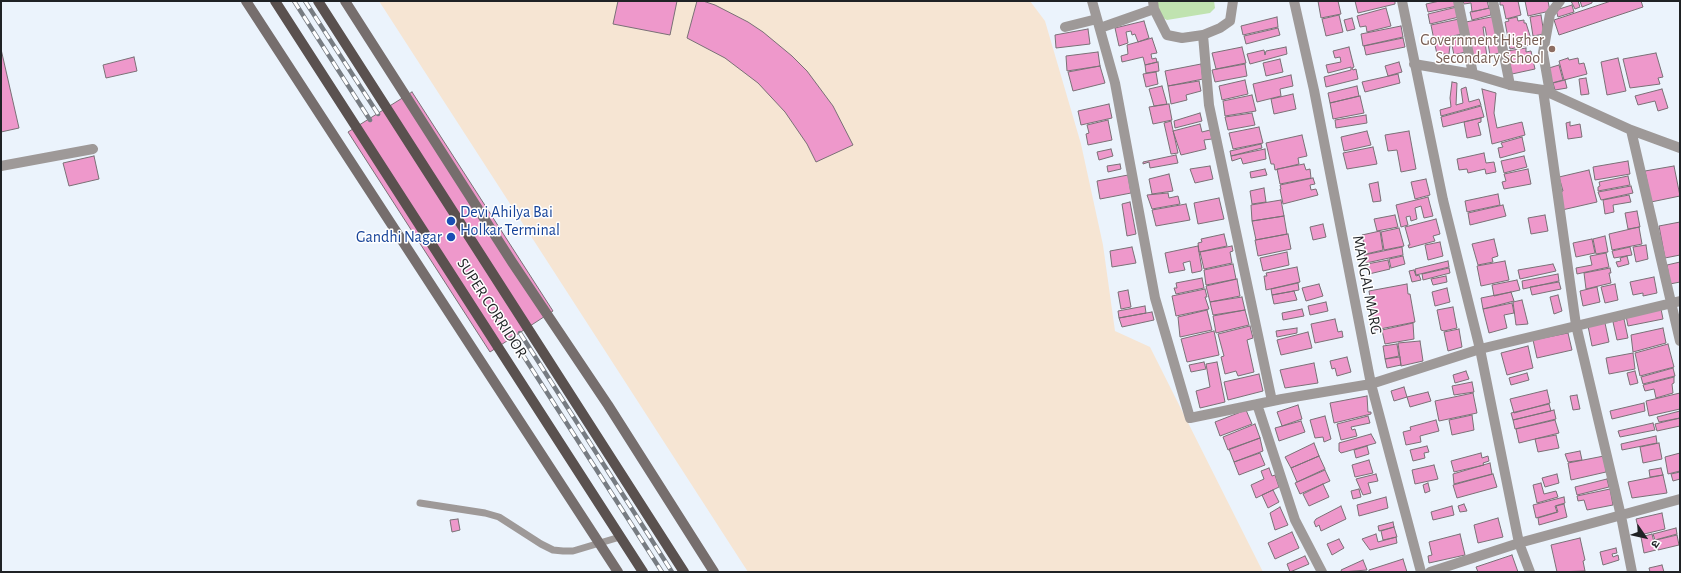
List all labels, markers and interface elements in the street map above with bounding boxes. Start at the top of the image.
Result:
place label: Government Higher Secondary School [1420,30,1544,68]
marker: Government Higher Secondary School [1547,44,1557,54]
place label: Devi Ahilya Bai Holkar Terminal [460,202,560,240]
marker: Devi Ahilya Bai Holkar Terminal [445,215,457,227]
place label: Gandhi Nagar [356,227,442,247]
marker: Gandhi Nagar [445,231,457,243]
street label: MANGAL MARG [1348,234,1386,336]
street label: SUPER CORRIDOR [453,255,531,361]
north arrow [1625,517,1665,557]
text: उ [1649,538,1662,550]

